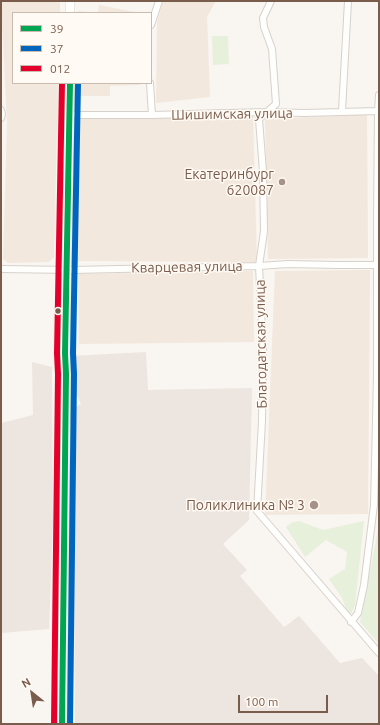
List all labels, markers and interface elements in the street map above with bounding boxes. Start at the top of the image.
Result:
legend [12,12,152,84]
text: 39 [50,22,64,35]
text: 37 [50,42,64,55]
text: 012 [50,62,70,75]
street label: Шишимская улица [171,105,293,123]
place label: Екатеринбург 620087 [184,166,274,198]
marker: Екатеринбург 620087 [277,177,287,187]
street label: Кварцевая улица [131,258,243,276]
street label: Благодатская улица [251,279,271,409]
unlabelled marker [53,306,63,316]
place label: Поликлиника № 3 [186,497,305,513]
marker: Поликлиника № 3 [308,499,320,511]
north arrow [12,673,52,713]
text: N [19,675,33,690]
scale bar [240,687,330,713]
text: 100 m [245,695,278,708]

